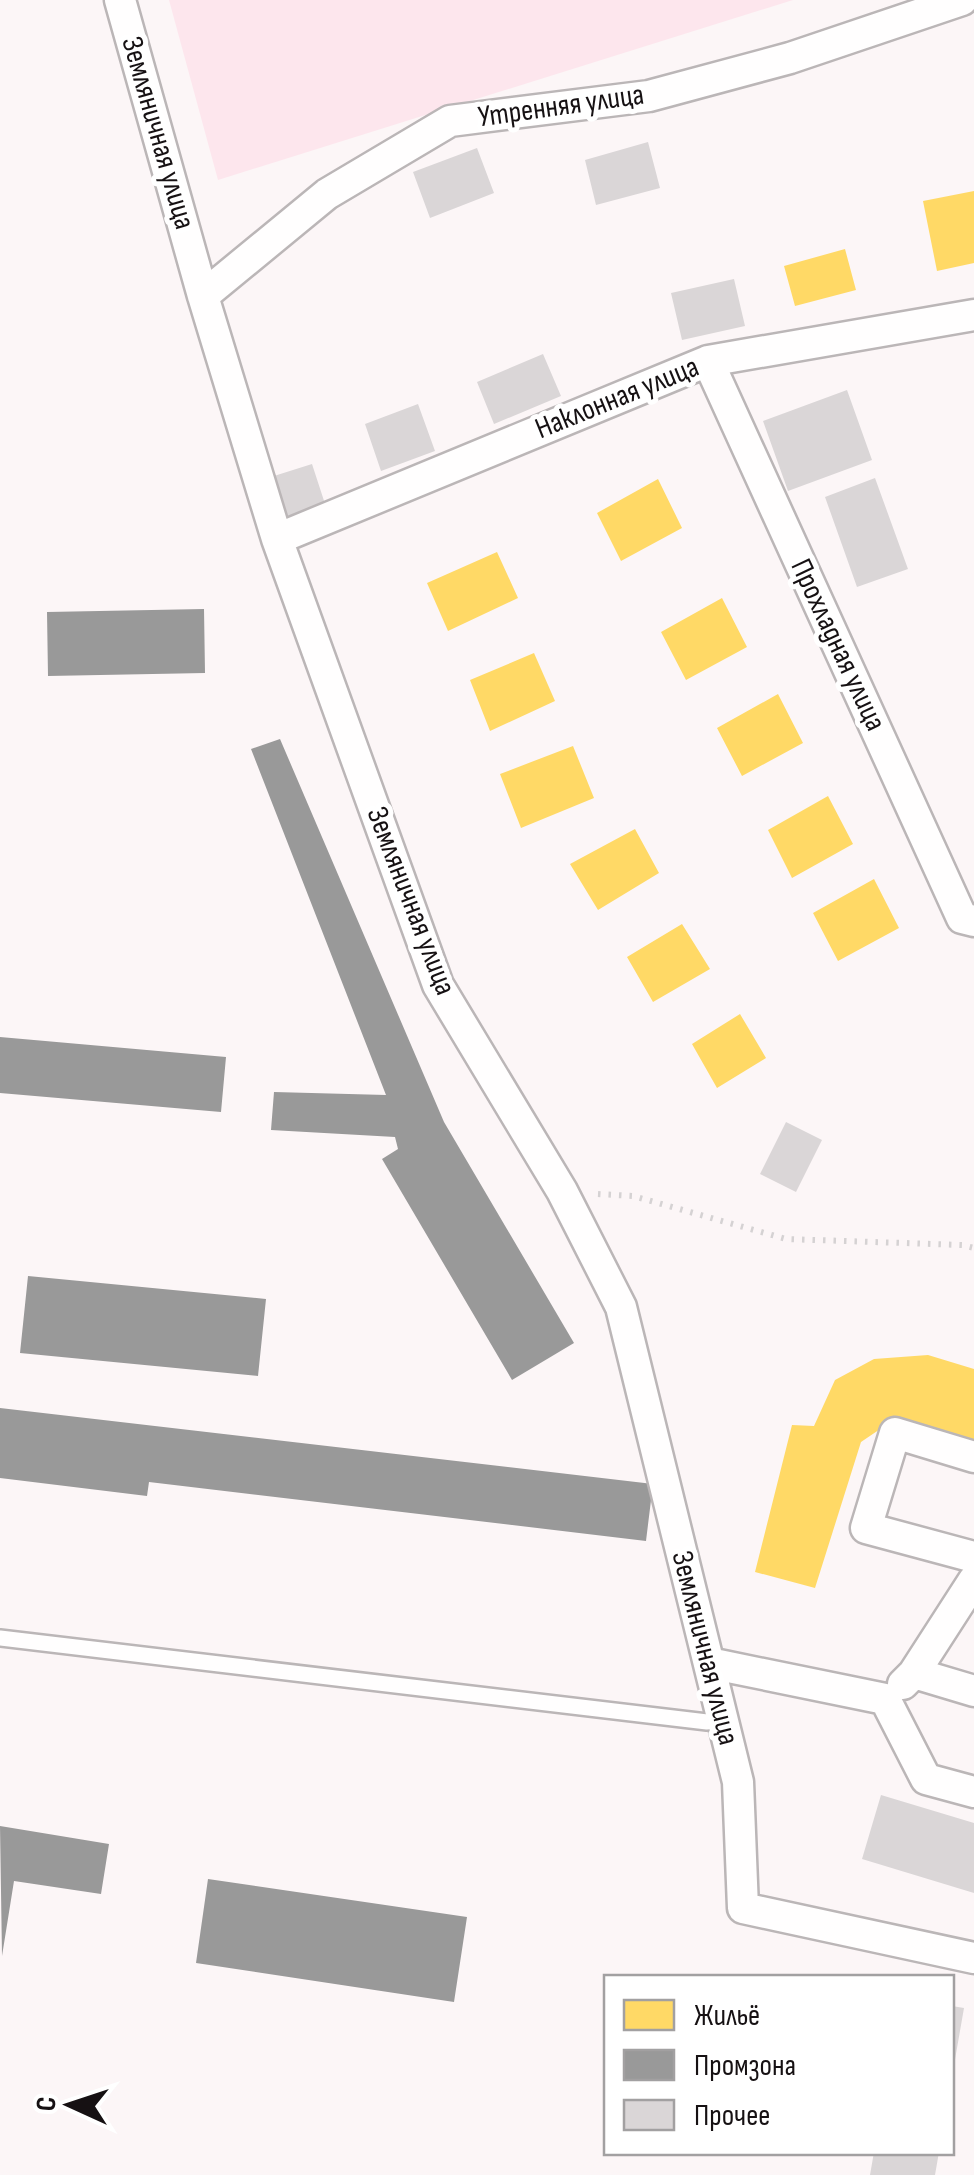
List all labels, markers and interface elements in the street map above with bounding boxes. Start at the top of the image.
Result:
street label: Земляничная улица [113,33,203,233]
street label: Утренняя улица [476,77,646,135]
street label: Наклонная улица [530,349,704,447]
street label: Прохладная улица [783,553,893,737]
street label: Земляничная улица [359,802,463,1000]
street label: Земляничная улица [664,1547,746,1749]
legend [604,1975,954,2155]
text: Жильё [694,1998,760,2034]
text: Промзона [694,2048,796,2084]
north arrow [20,2055,120,2155]
text: С [30,2096,63,2112]
text: Прочее [694,2098,770,2134]

